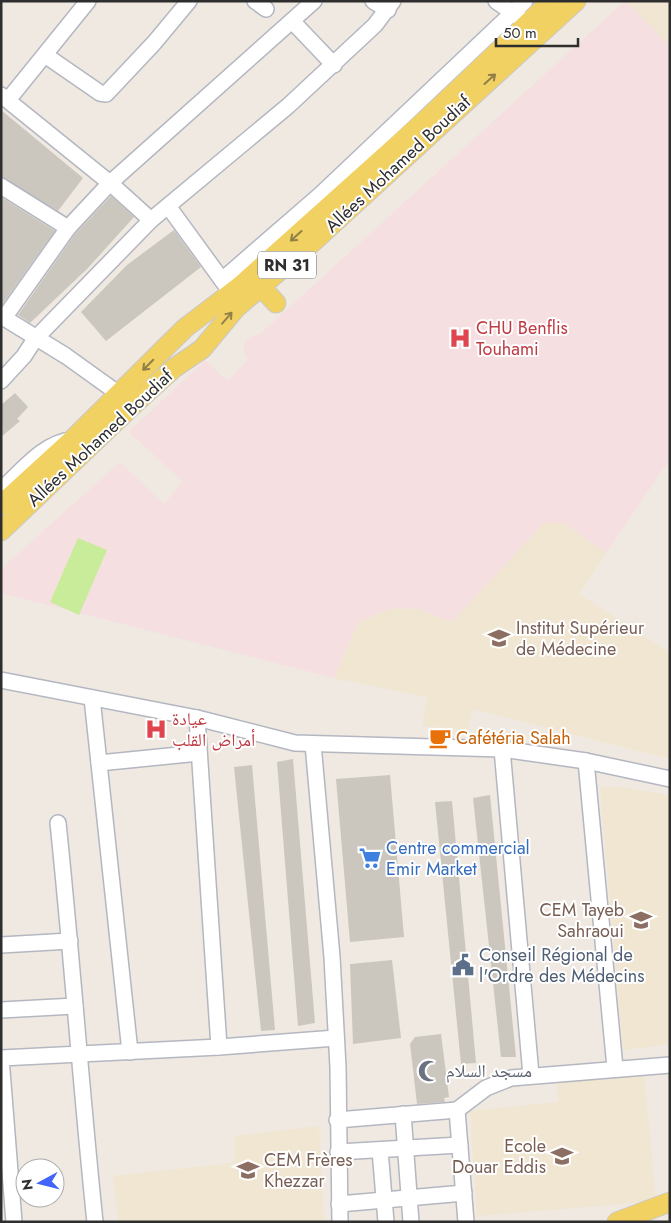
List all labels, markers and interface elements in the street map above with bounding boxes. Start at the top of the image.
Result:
scale bar [496,15,578,47]
text: 50 m [503,22,537,44]
one-way arrow [483,73,496,85]
street label: Allées Mohamed Boudiaf [319,89,477,239]
one-way arrow [290,230,303,241]
road number: RN 31 [258,252,316,278]
one-way arrow [221,311,233,324]
place label: CHU Benflis Touhami [476,315,568,362]
hospital icon: CHU Benflis Touhami [447,325,473,351]
one-way arrow [142,359,154,371]
street label: Allées Mohamed Boudiaf [21,363,179,513]
place label: Institut Supérieur de Médecine [516,615,645,662]
school or university icon: Institut Supérieur de Médecine [486,625,512,651]
place label: عيادة أمراض القلب [172,706,255,753]
hospital icon: عيادة أمراض القلب [143,716,169,742]
cafe icon: Cafétéria Salah [427,725,453,751]
place label: Cafétéria Salah [456,725,571,751]
place label: Centre commercial Emir Market [386,835,530,882]
supermarket icon: Centre commercial Emir Market [357,845,383,871]
place label: CEM Tayeb Sahraoui [539,897,624,944]
school or university icon: CEM Tayeb Sahraoui [628,907,654,933]
place label: Conseil Régional de l'Ordre des Médecins [479,942,645,989]
public building icon: Conseil Régional de l'Ordre des Médecins [450,952,476,978]
mosque icon: مسجد السلام [416,1058,442,1084]
place label: مسجد السلام [446,1058,532,1084]
place label: Ecole Douar Eddis [452,1133,546,1180]
school or university icon: Ecole Douar Eddis [549,1143,575,1169]
place label: CEM Frères Khezzar [264,1147,352,1194]
school or university icon: CEM Frères Khezzar [235,1157,261,1183]
north arrow [15,1158,65,1208]
text: N [16,1178,38,1191]

